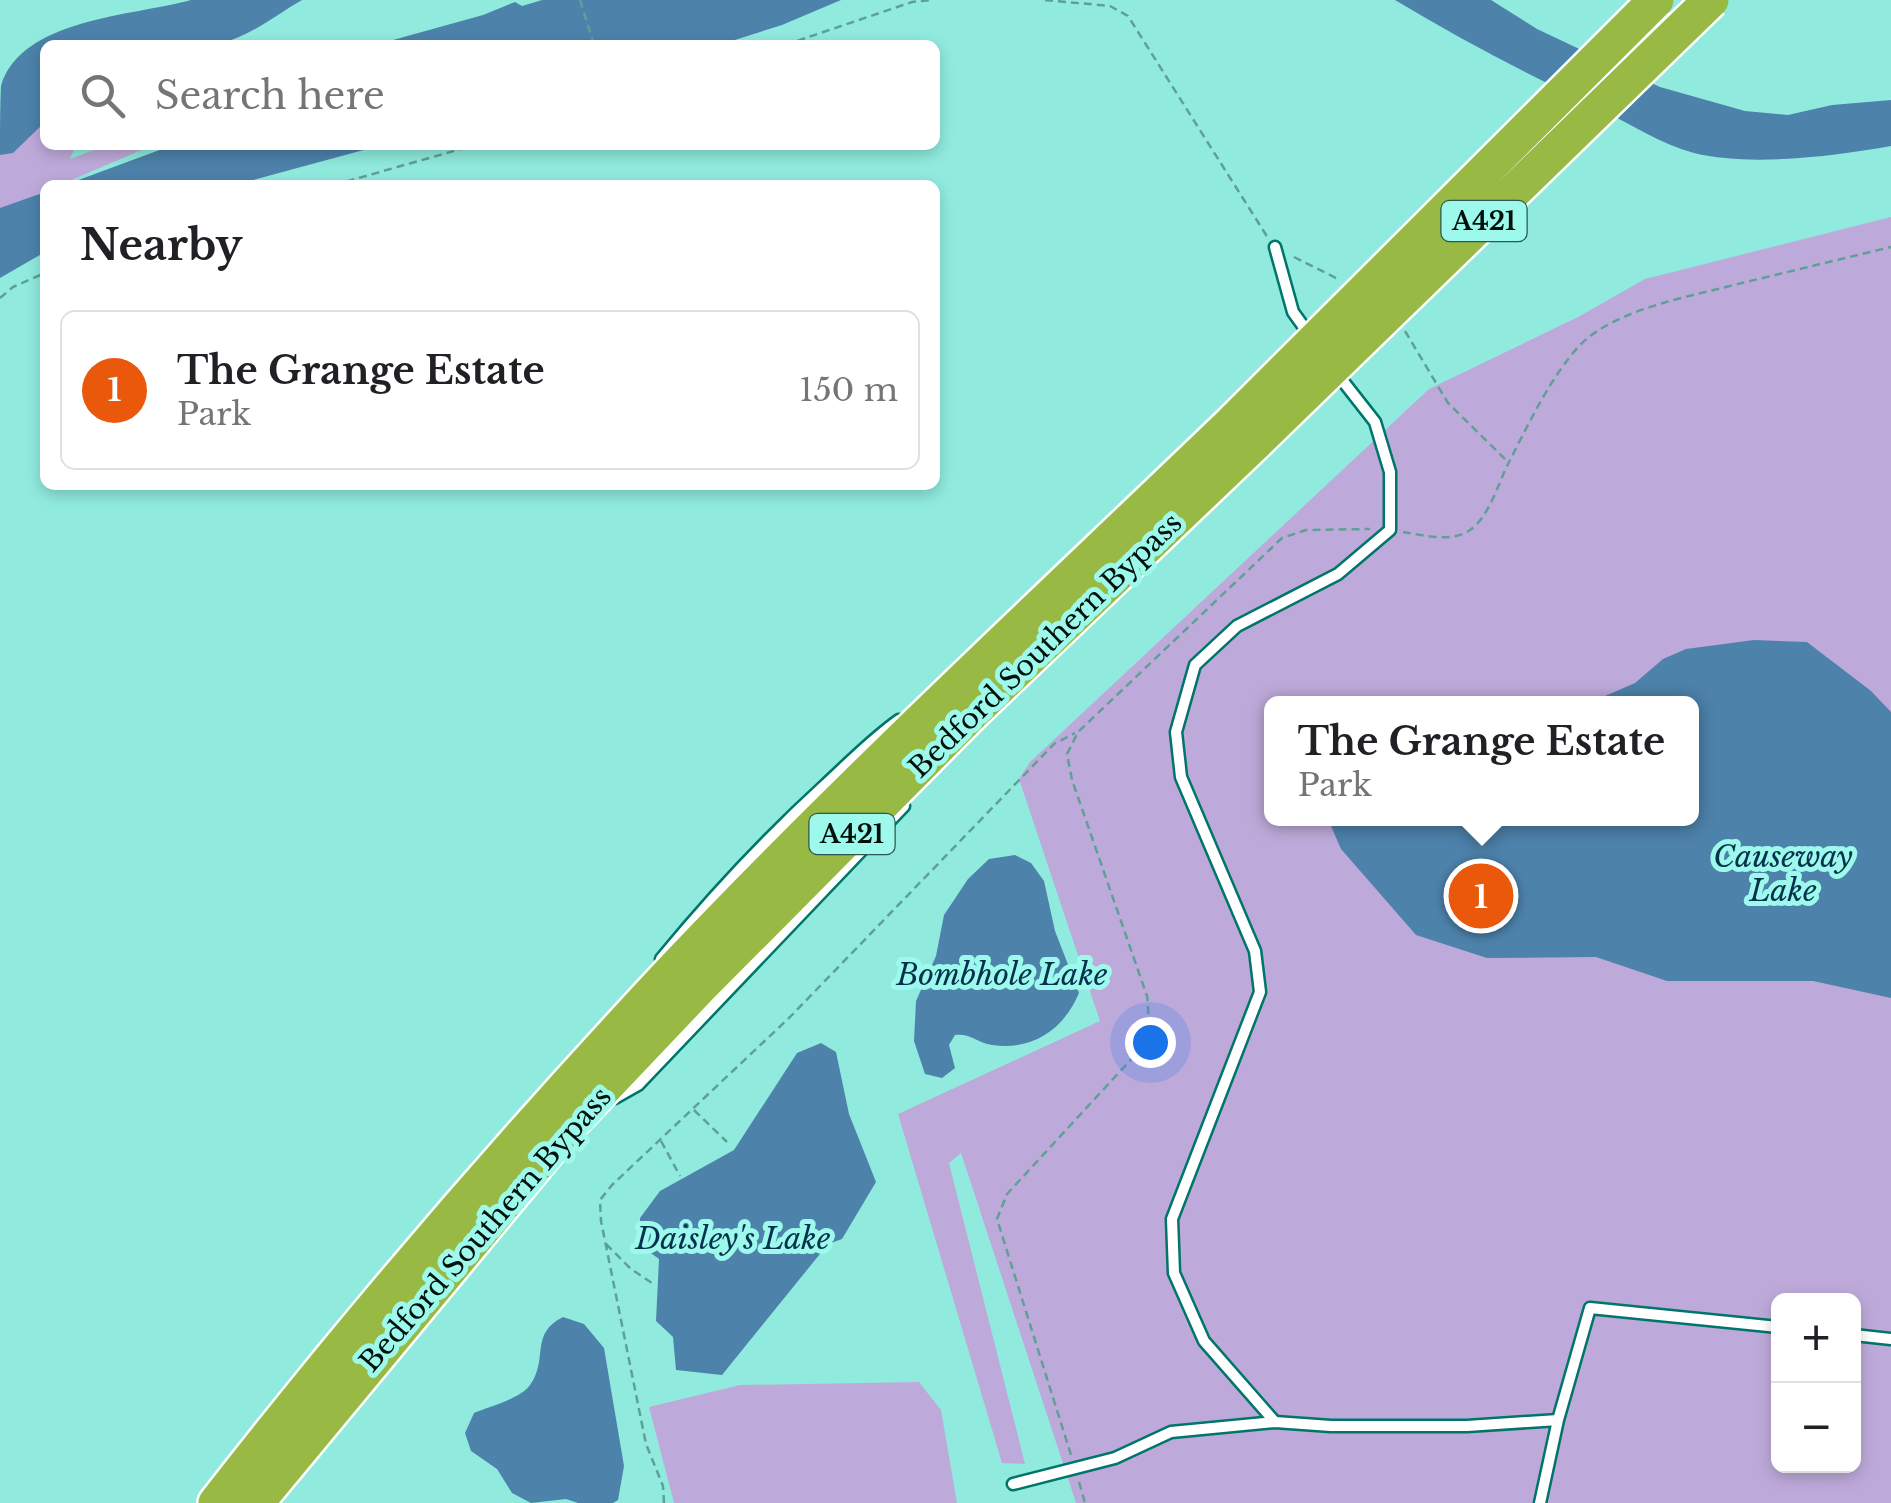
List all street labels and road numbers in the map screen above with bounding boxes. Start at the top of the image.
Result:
road number: A421 [1442,201,1526,241]
street label: Bedford Southern Bypass [901,506,1189,785]
road number: A421 [810,814,894,854]
street label: Bedford Southern Bypass [352,1080,619,1379]

